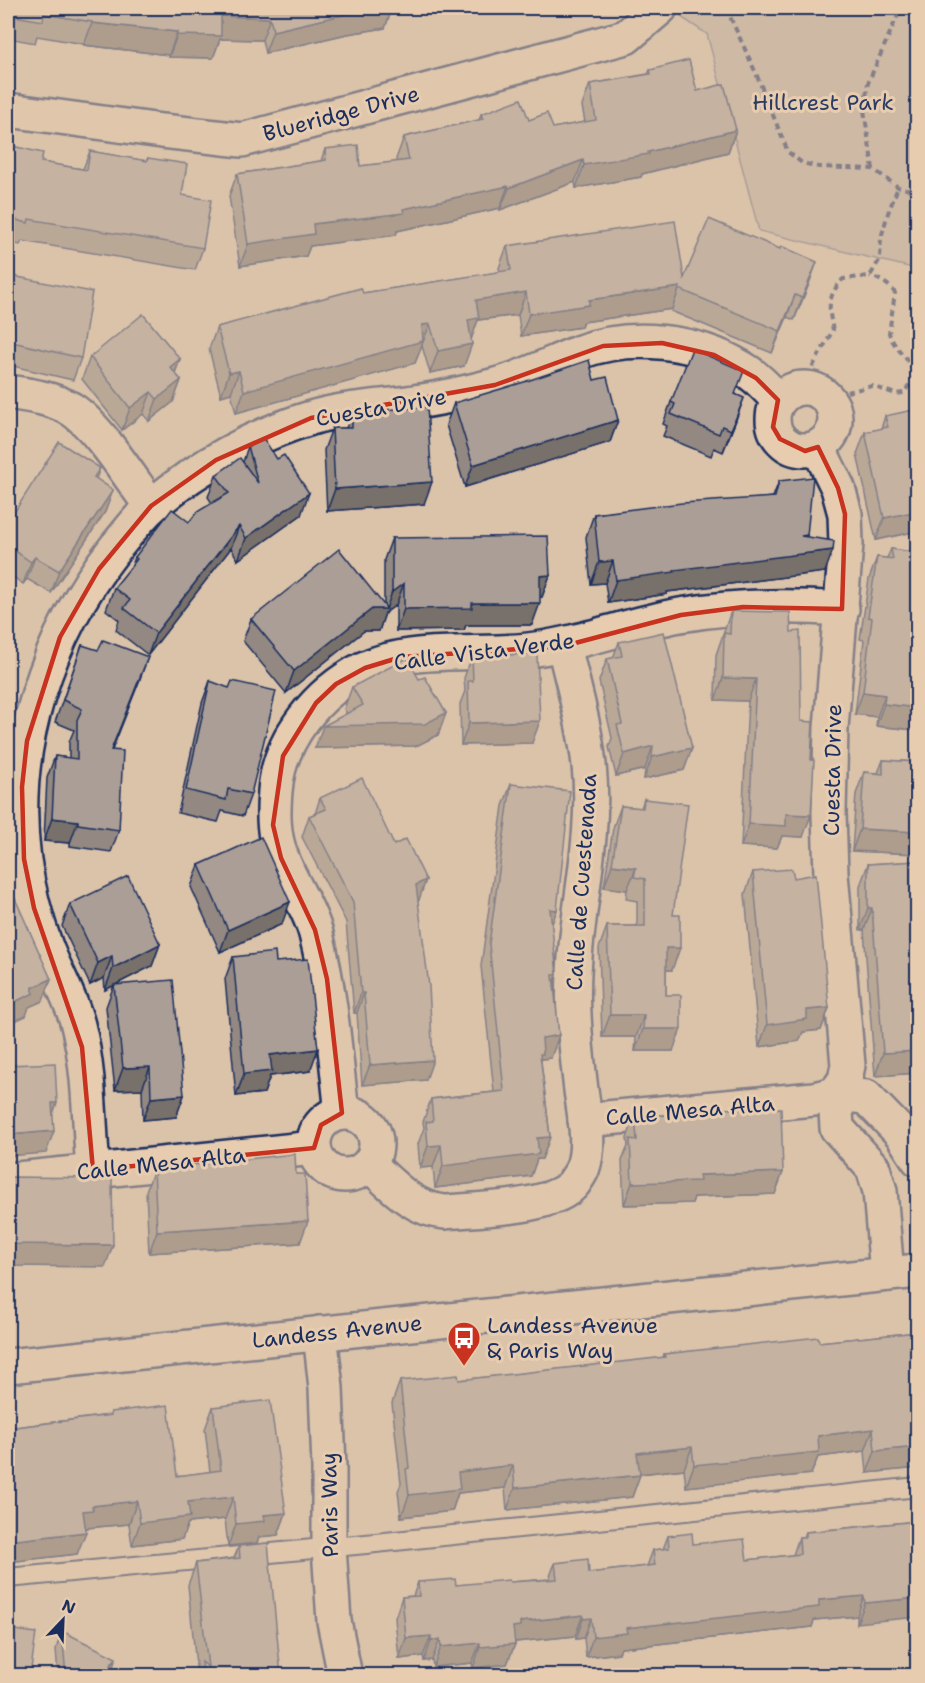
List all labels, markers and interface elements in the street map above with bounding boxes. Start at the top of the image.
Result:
street label: Blueridge Drive [260,79,423,148]
park label: Hillcrest Park [752,88,894,117]
street label: Cuesta Drive [313,382,449,433]
street label: Calle Vista Verde [392,626,576,677]
street label: Cuesta Drive [817,704,848,836]
street label: Calle de Cuestenada [559,772,604,991]
street label: Calle Mesa Alta [604,1089,776,1132]
street label: Calle Mesa Alta [75,1140,247,1187]
street label: Landess Avenue [250,1308,424,1355]
place label: Landess Avenue & Paris Way [487,1311,658,1365]
bus stop icon: Landess Avenue & Paris Way [446,1320,482,1367]
street label: Paris Way [314,1452,345,1558]
north arrow [33,1590,93,1650]
text: N [59,1595,79,1619]

